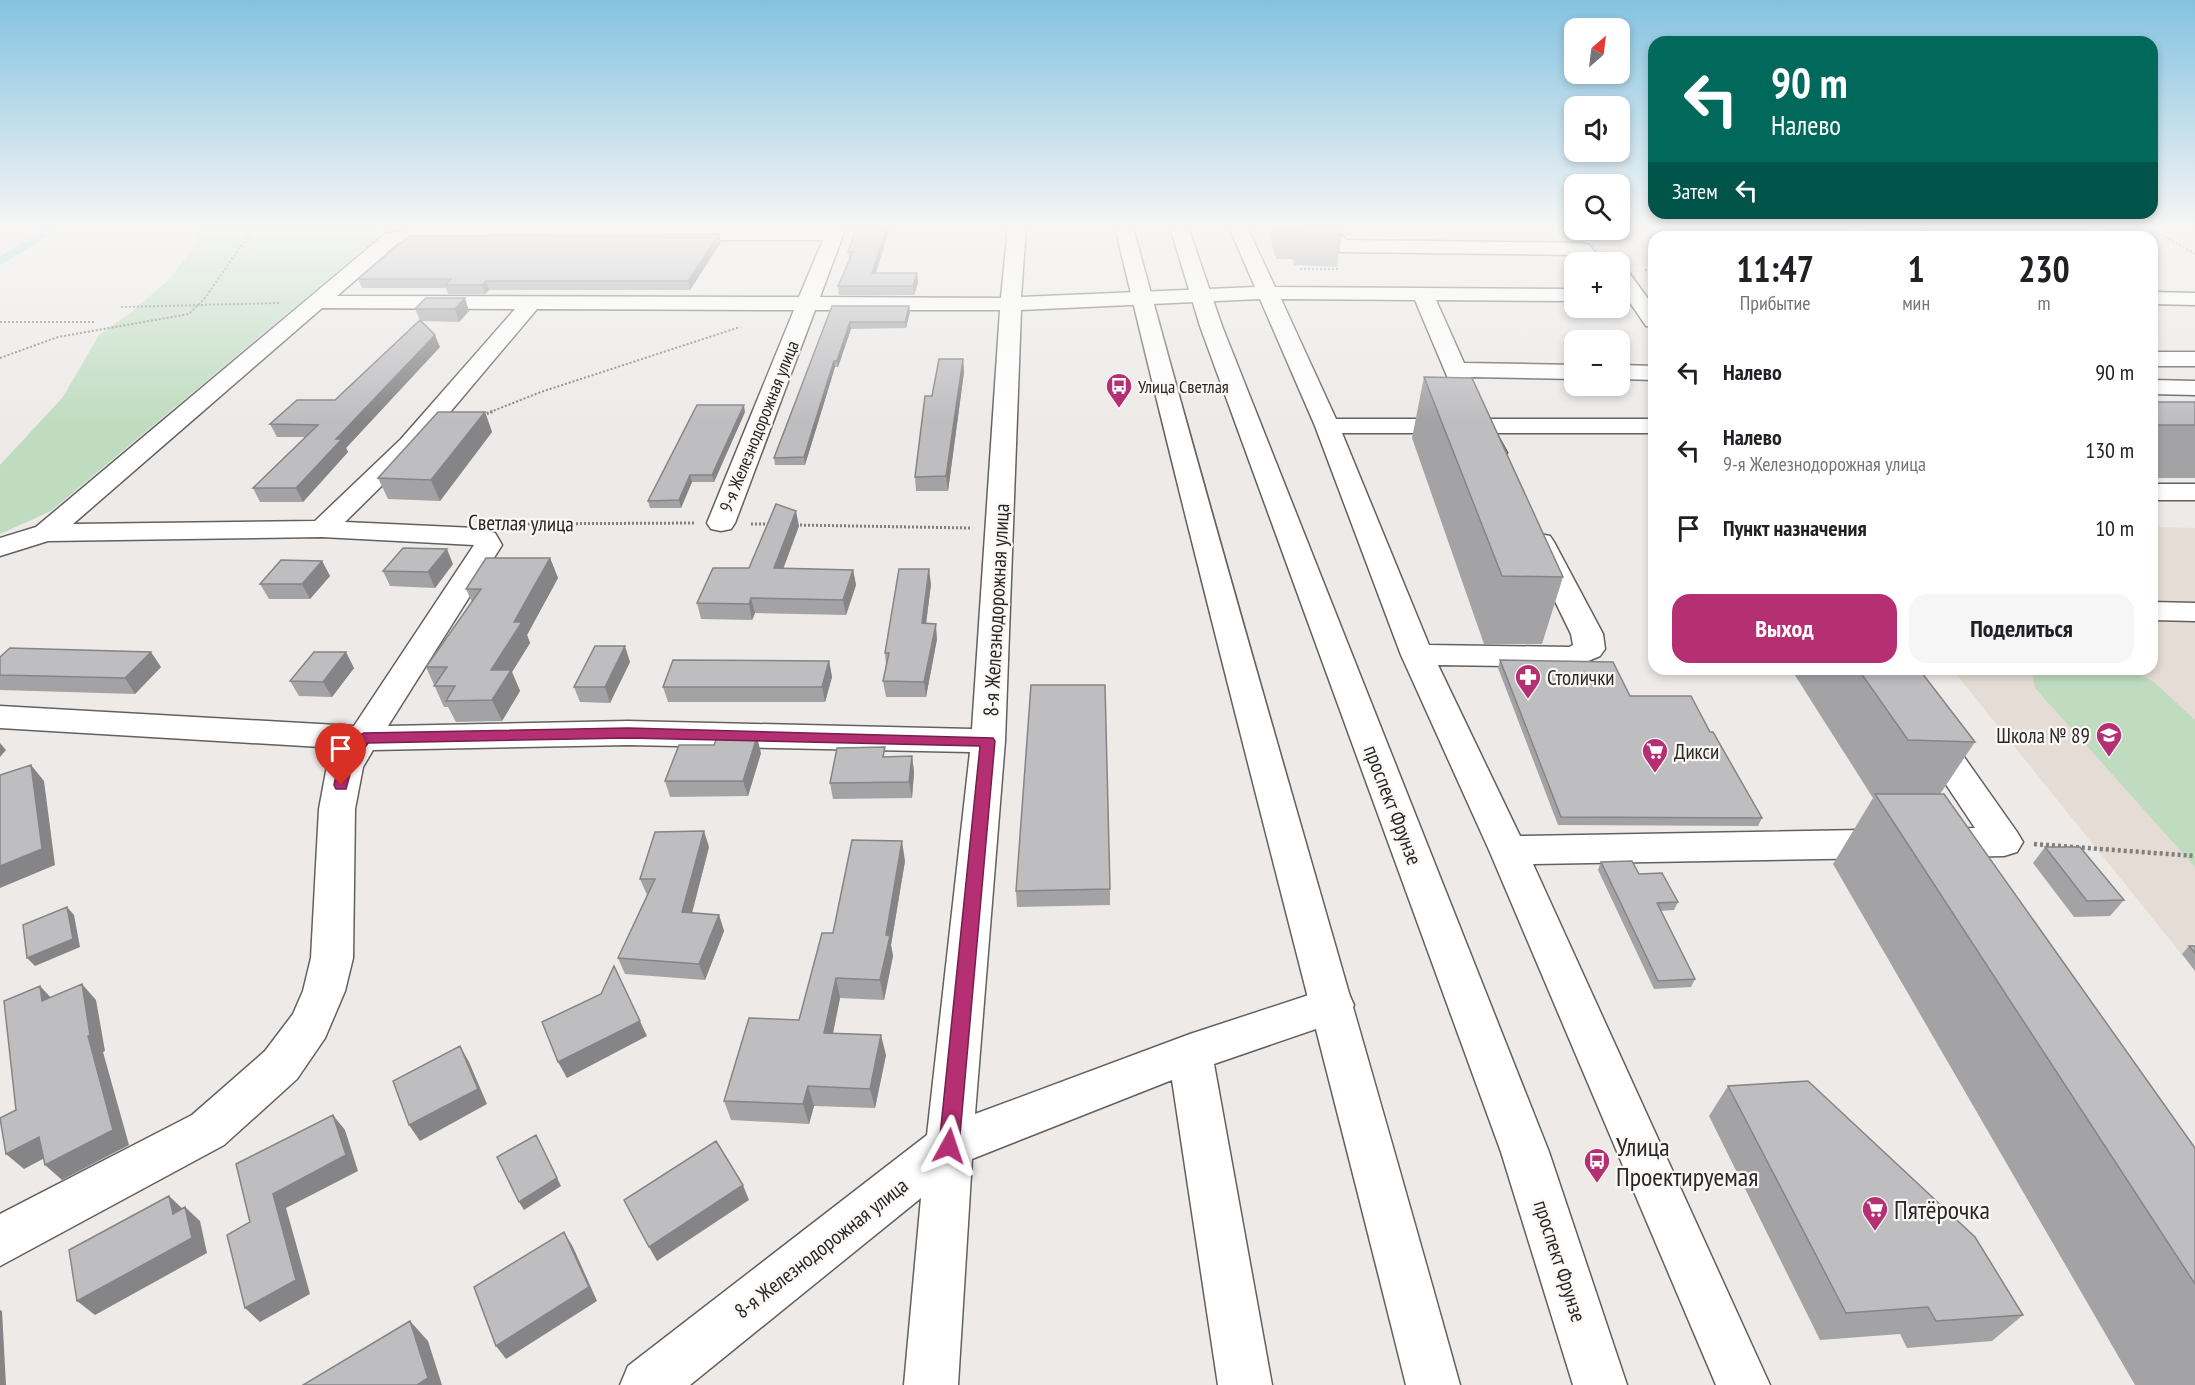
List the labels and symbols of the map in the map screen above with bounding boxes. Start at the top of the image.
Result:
north arrow [1564,18,1630,84]
street label: 9-я Железнодорожная улица [714,337,804,515]
bus stop icon: Улица Светлая [1104,371,1134,409]
place label: Улица Светлая [1138,375,1229,398]
street label: 8-я Железнодорожная улица [977,503,1015,717]
street label: Светлая улица [468,509,574,537]
pharmacy icon: Столички [1513,662,1543,700]
place label: Столички [1547,664,1615,691]
school or university icon: Школа № 89 [2094,720,2124,758]
place label: Школа № 89 [1996,722,2090,749]
pin [315,723,366,785]
supermarket icon: Дикси [1640,736,1670,774]
place label: Дикси [1674,738,1719,765]
street label: проспект Фрунзе [1358,741,1428,869]
position arrow [917,1114,981,1178]
place label: Улица Проектируемая [1616,1130,1758,1193]
bus stop icon: Улица Проектируемая [1582,1146,1612,1184]
street label: 8-я Железнодорожная улица [729,1172,913,1324]
place label: Пятёрочка [1894,1193,1990,1226]
supermarket icon: Пятёрочка [1860,1194,1890,1232]
street label: проспект Фрунзе [1528,1197,1592,1325]

